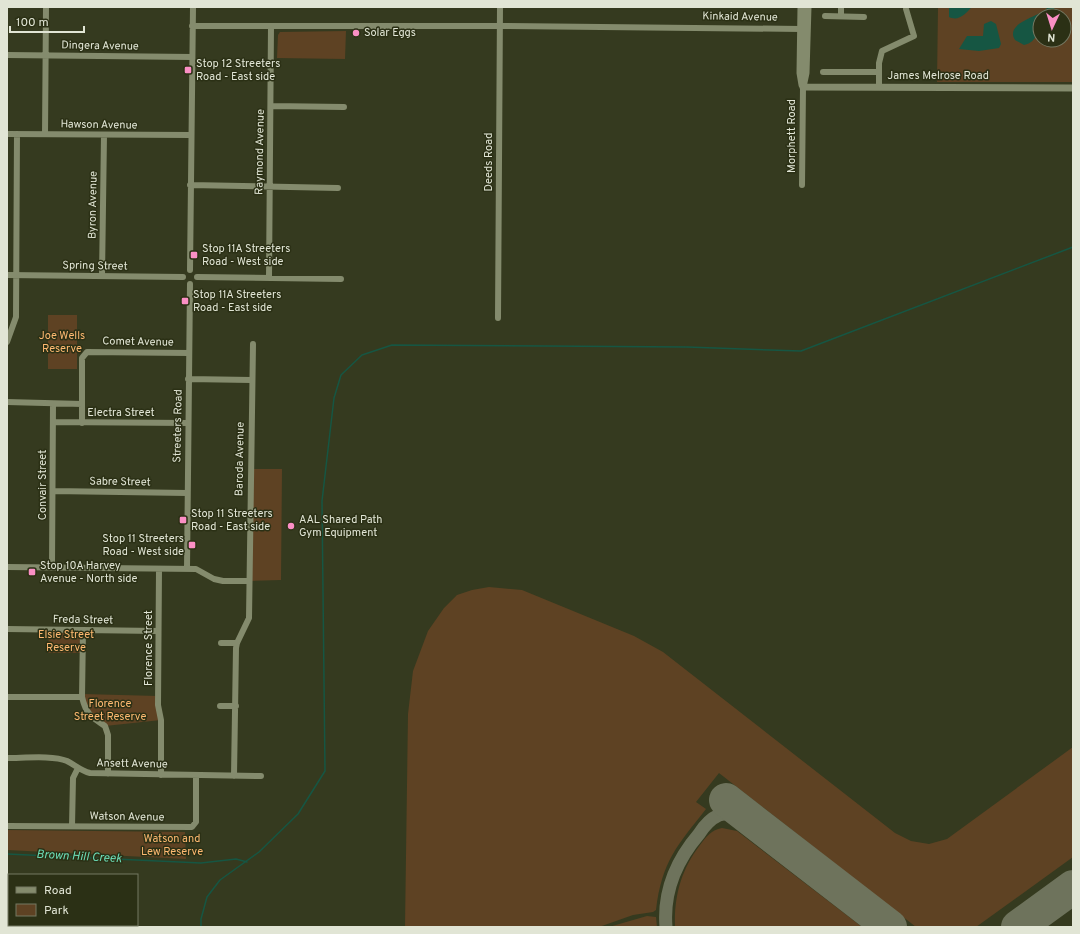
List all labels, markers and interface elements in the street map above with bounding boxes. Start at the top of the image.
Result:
scale bar [10,8,84,34]
north arrow [1032,8,1072,48]
street label: Kinkaid Avenue [702,9,778,25]
text: 100 m [16,15,49,31]
place label: Solar Eggs [364,26,416,40]
marker: Solar Eggs [351,28,361,38]
text: N [1047,30,1056,44]
street label: Dingera Avenue [61,38,139,54]
place label: Stop 12 Streeters Road - East side [196,57,280,84]
marker: Stop 12 Streeters Road - East side [183,65,193,75]
street label: James Melrose Road [887,69,989,83]
street label: Morphett Road [785,99,799,173]
street label: Raymond Avenue [252,109,268,195]
street label: Hawson Avenue [60,117,138,133]
street label: Deeds Road [482,132,496,192]
street label: Byron Avenue [85,171,101,239]
place label: Stop 11A Streeters Road - West side [202,242,290,269]
marker: Stop 11A Streeters Road - West side [189,250,199,260]
street label: Spring Street [62,258,128,274]
place label: Stop 11A Streeters Road - East side [193,288,281,315]
marker: Stop 11A Streeters Road - East side [180,296,190,306]
park label: Joe Wells Reserve [39,329,85,356]
street label: Comet Avenue [102,334,174,350]
street label: Streeters Road [170,389,186,463]
street label: Electra Street [87,406,155,420]
street label: Baroda Avenue [232,422,248,496]
street label: Convair Street [36,450,50,520]
street label: Sabre Street [89,474,151,490]
place label: Stop 11 Streeters Road - East side [191,507,273,534]
place label: AAL Shared Path Gym Equipment [299,513,382,540]
marker: Stop 11 Streeters Road - East side [178,515,188,525]
marker: AAL Shared Path Gym Equipment [286,521,296,531]
place label: Stop 11 Streeters Road - West side [102,532,184,559]
marker: Stop 11 Streeters Road - West side [187,540,197,550]
place label: Stop 10A Harvey Avenue - North side [40,559,138,586]
marker: Stop 10A Harvey Avenue - North side [27,567,37,577]
street label: Florence Street [142,610,156,686]
street label: Freda Street [53,612,113,628]
park label: Elsie Street Reserve [38,628,94,655]
park label: Florence Street Reserve [74,697,146,724]
street label: Ansett Avenue [96,756,168,772]
street label: Watson Avenue [89,809,165,825]
park label: Watson and Lew Reserve [141,832,203,859]
water label: Brown Hill Creek [36,847,123,867]
legend [8,874,138,926]
text: Road [44,883,72,899]
text: Park [44,903,69,919]

